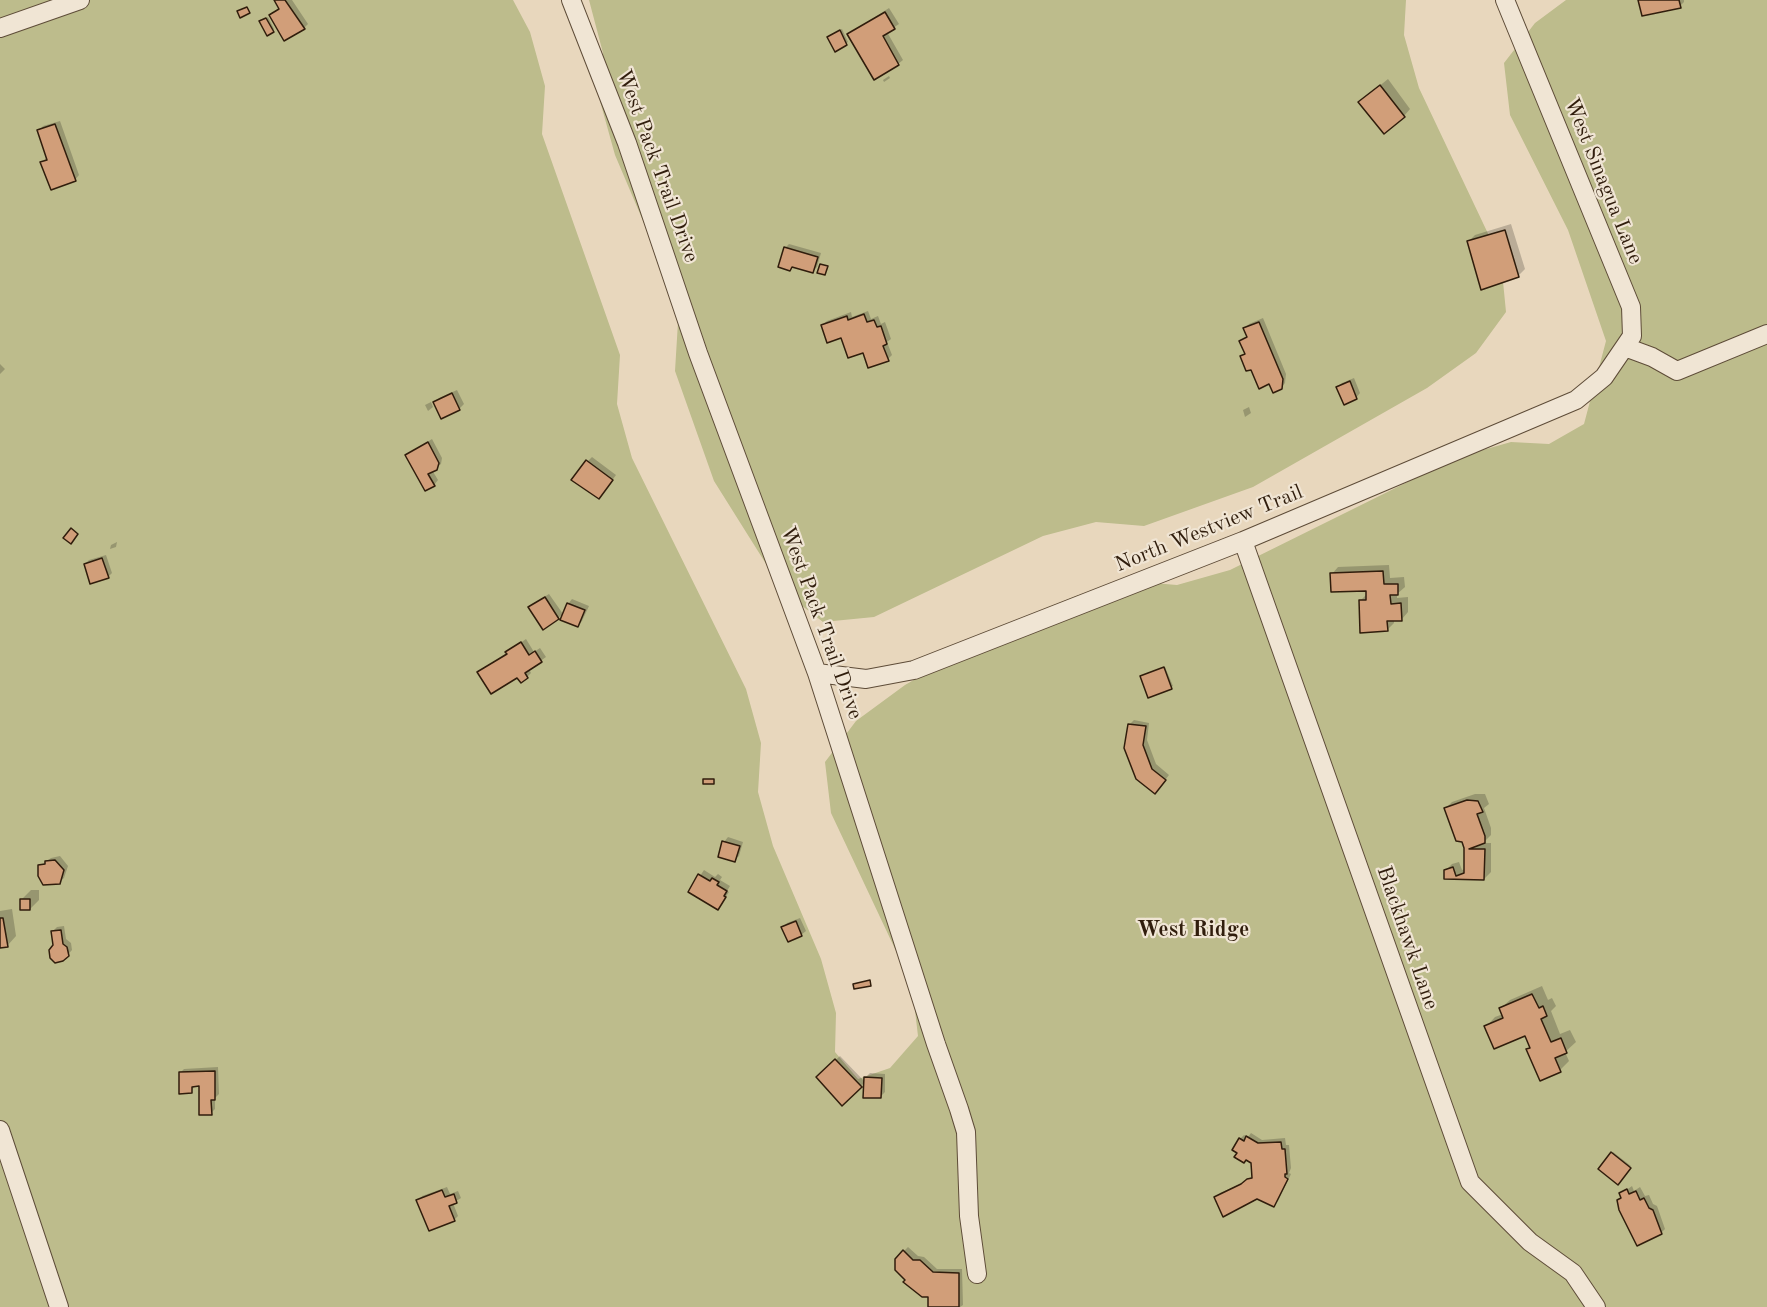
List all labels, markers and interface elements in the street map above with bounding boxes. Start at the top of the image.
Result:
street label: West Pack Trail Drive [610,66,704,266]
street label: West Sinagua Lane [1558,94,1648,268]
street label: North Westview Trail [1111,480,1307,578]
street label: West Pack Trail Drive [774,523,868,723]
street label: Blackhawk Lane [1371,863,1443,1013]
district label: West Ridge [1137,917,1249,943]

